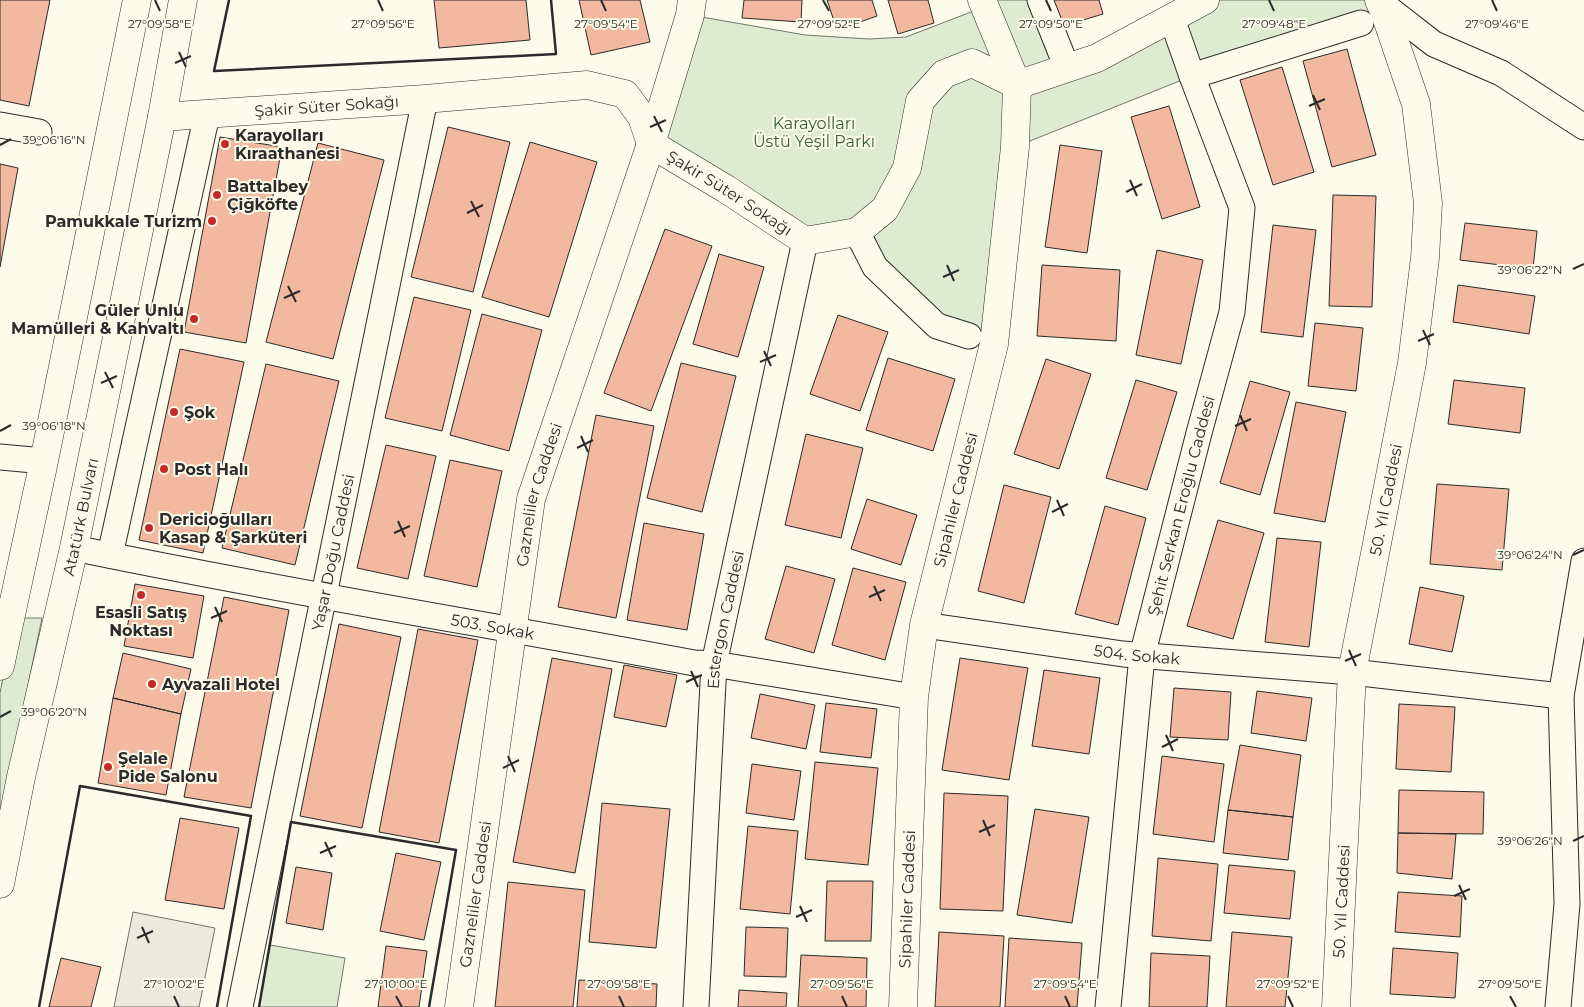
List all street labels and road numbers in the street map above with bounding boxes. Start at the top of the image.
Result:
street label: Şakir Süter Sokağı [254,92,400,121]
street label: Şakir Süter Sokağı [663,147,796,240]
street label: Şehit Serkan Eroğlu Caddesi [1144,394,1219,618]
street label: Gazneliler Caddesi [513,420,566,568]
street label: Sipahiler Caddesi [930,430,982,569]
street label: 50. Yıl Caddesi [1366,442,1406,557]
street label: Atatürk Bulvarı [59,456,102,578]
street label: Yaşar Doğu Caddesi [308,472,358,633]
street label: Estergon Caddesi [704,549,748,689]
street label: 503. Sokak [449,610,536,644]
street label: 504. Sokak [1093,641,1181,668]
street label: Gazneliler Caddesi [456,820,495,969]
street label: Sipahiler Caddesi [895,830,919,969]
street label: 50. Yıl Caddesi [1329,844,1354,958]

